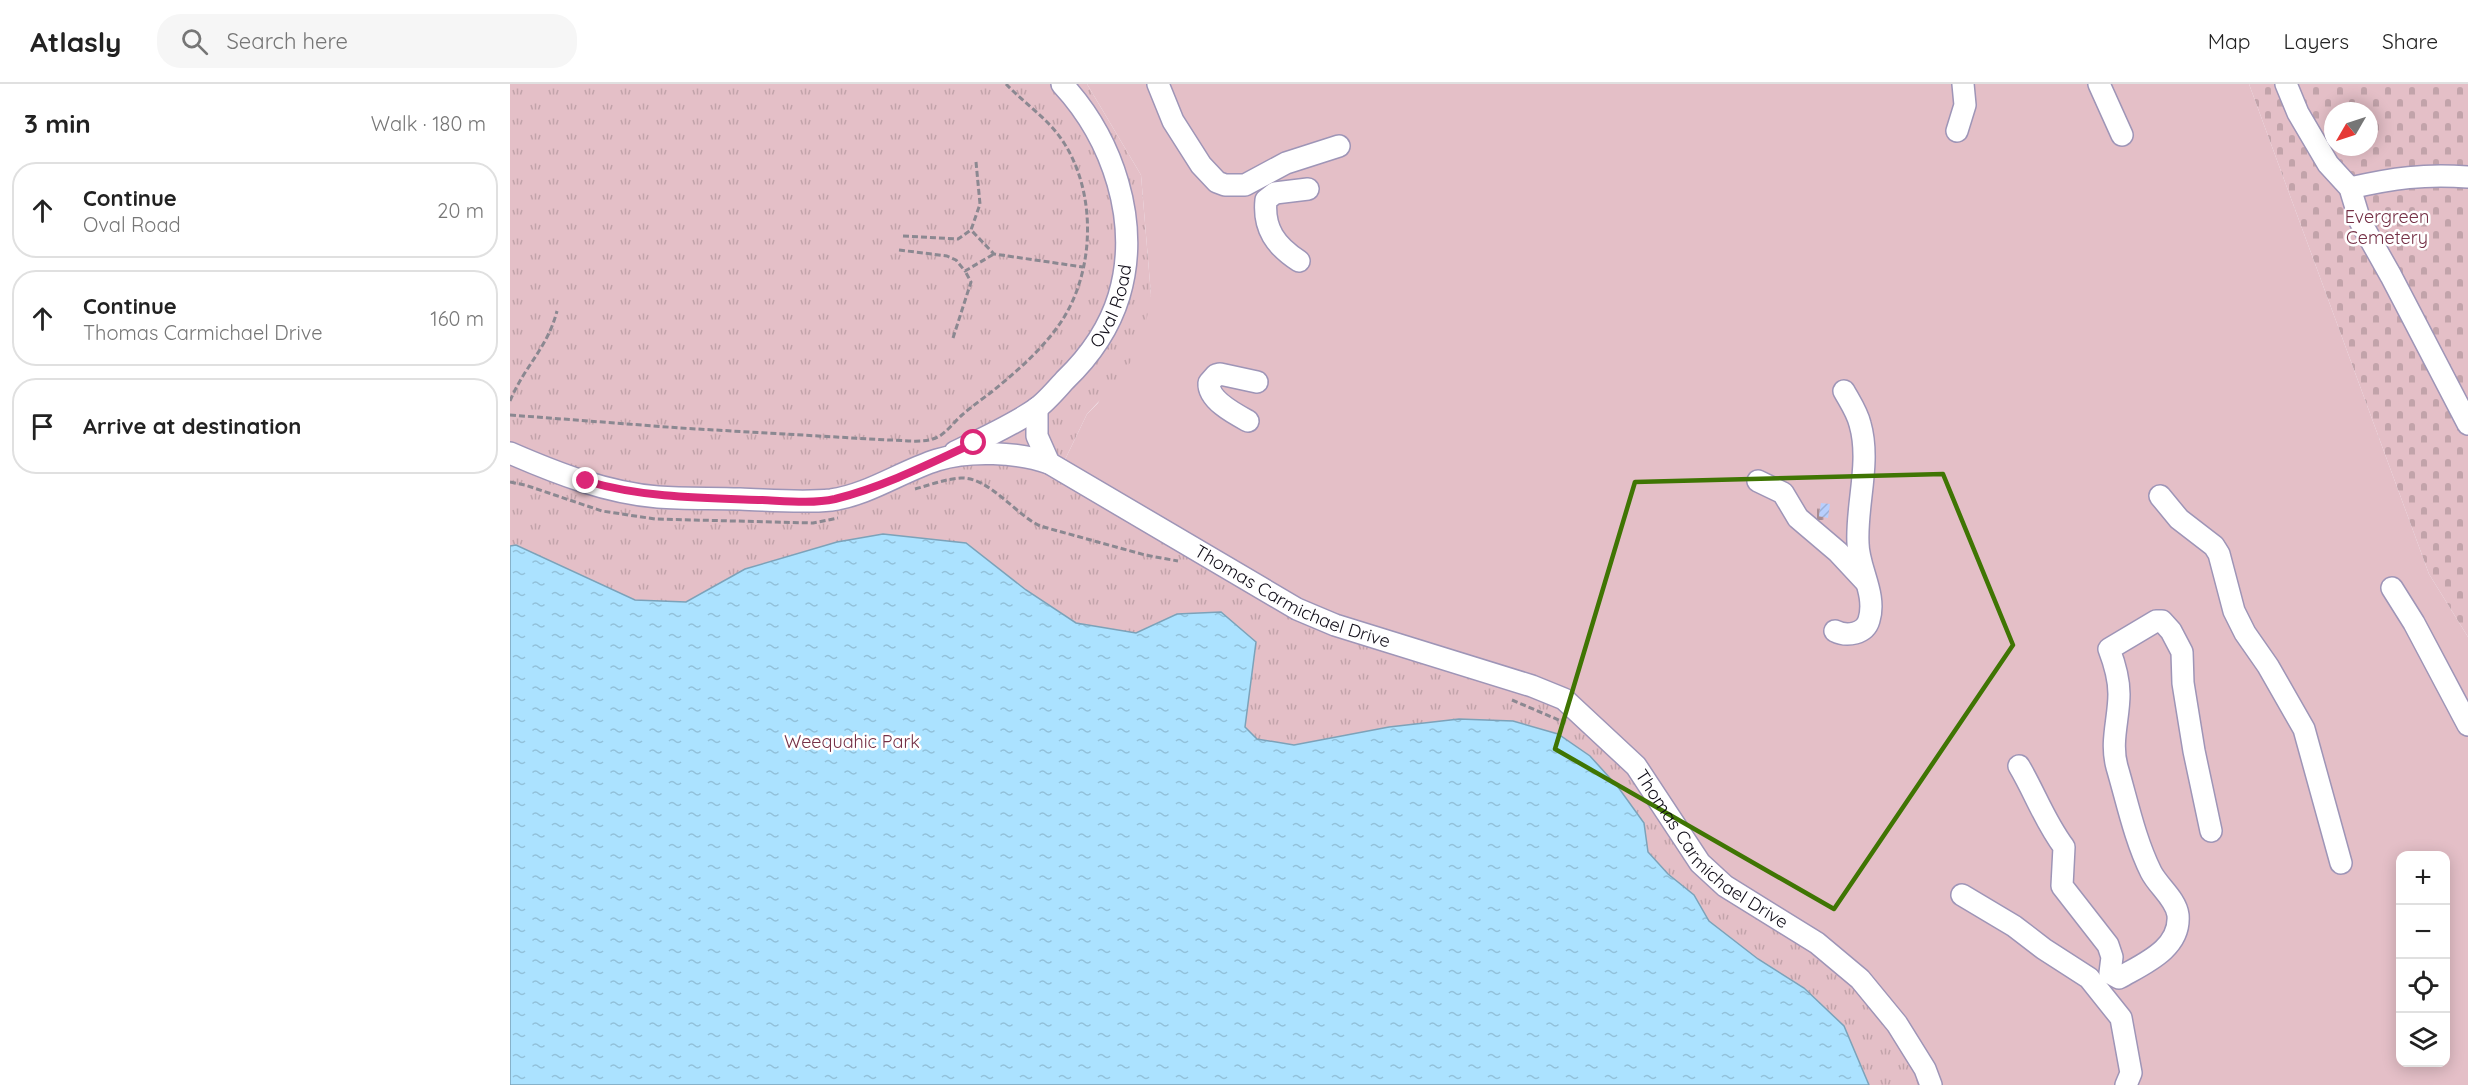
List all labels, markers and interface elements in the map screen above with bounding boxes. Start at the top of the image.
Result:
search box [157,14,577,68]
text: Atlasly [30,24,121,59]
icon: search [178,25,211,58]
text: Search here [226,27,348,55]
text: Map [2208,28,2251,54]
text: Layers [2284,28,2349,54]
text: Share [2382,28,2438,54]
north arrow [2324,102,2378,156]
text: 3 min [24,107,91,140]
text: Walk · 180 m [371,111,486,136]
text: Continue [83,184,177,212]
icon: ahead [26,194,59,227]
text: 20 m [437,198,484,223]
park label: Evergreen Cemetery [2345,205,2429,249]
text: Oval Road [83,212,181,237]
street label: Oval Road [1084,263,1136,352]
text: Continue [83,292,177,320]
icon: ahead [26,302,59,335]
text: 160 m [430,306,484,331]
text: Thomas Carmichael Drive [83,320,322,345]
icon: arrive [26,410,59,443]
text: Arrive at destination [83,412,301,440]
route start [960,429,986,455]
route end [572,467,598,493]
street label: Thomas Carmichael Drive [1191,539,1393,652]
park label: Weequahic Park [784,730,920,753]
street label: Thomas Carmichael Drive [1630,765,1793,933]
map controls [2396,851,2450,1067]
button: + [2396,851,2450,905]
button: − [2396,905,2450,959]
button: locate [2396,959,2450,1013]
button: layers [2396,1013,2450,1067]

